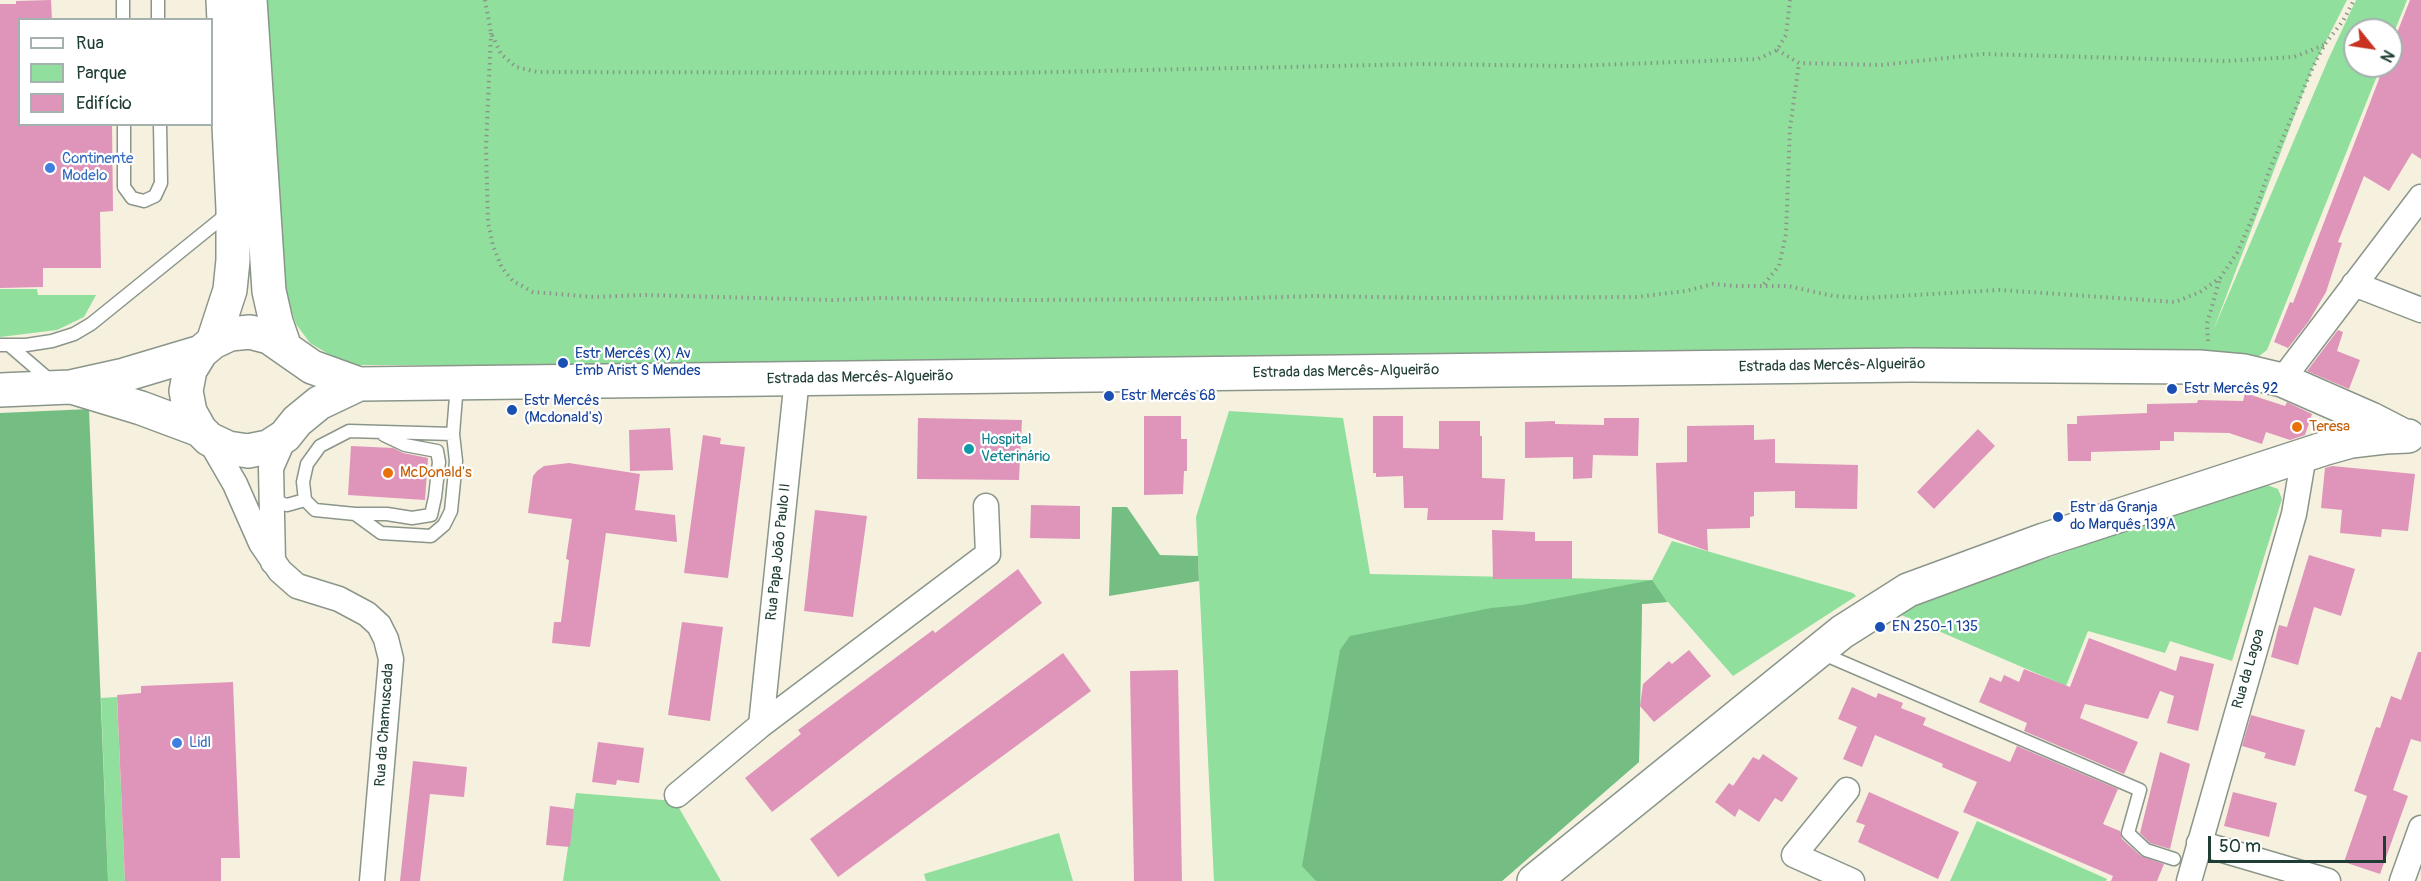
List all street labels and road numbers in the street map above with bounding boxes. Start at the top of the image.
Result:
street label: Estrada das Mercês-Algueirão [1739,355,1925,377]
street label: Estrada das Mercês-Algueirão [1253,361,1439,383]
street label: Estrada das Mercês-Algueirão [767,367,953,389]
street label: Rua Papa João Paulo II [763,482,795,622]
street label: Rua da Lagoa [2229,627,2269,711]
street label: Rua da Chamuscada [372,663,398,787]

